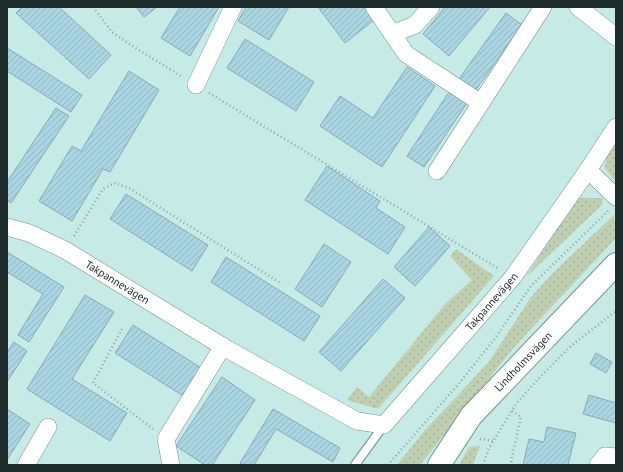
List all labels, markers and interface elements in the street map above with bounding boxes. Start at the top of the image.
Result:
street label: Takpannevägen [83,257,152,307]
street label: Takpannevägen [462,270,521,334]
street label: Lindholmsvägen [491,328,555,394]

